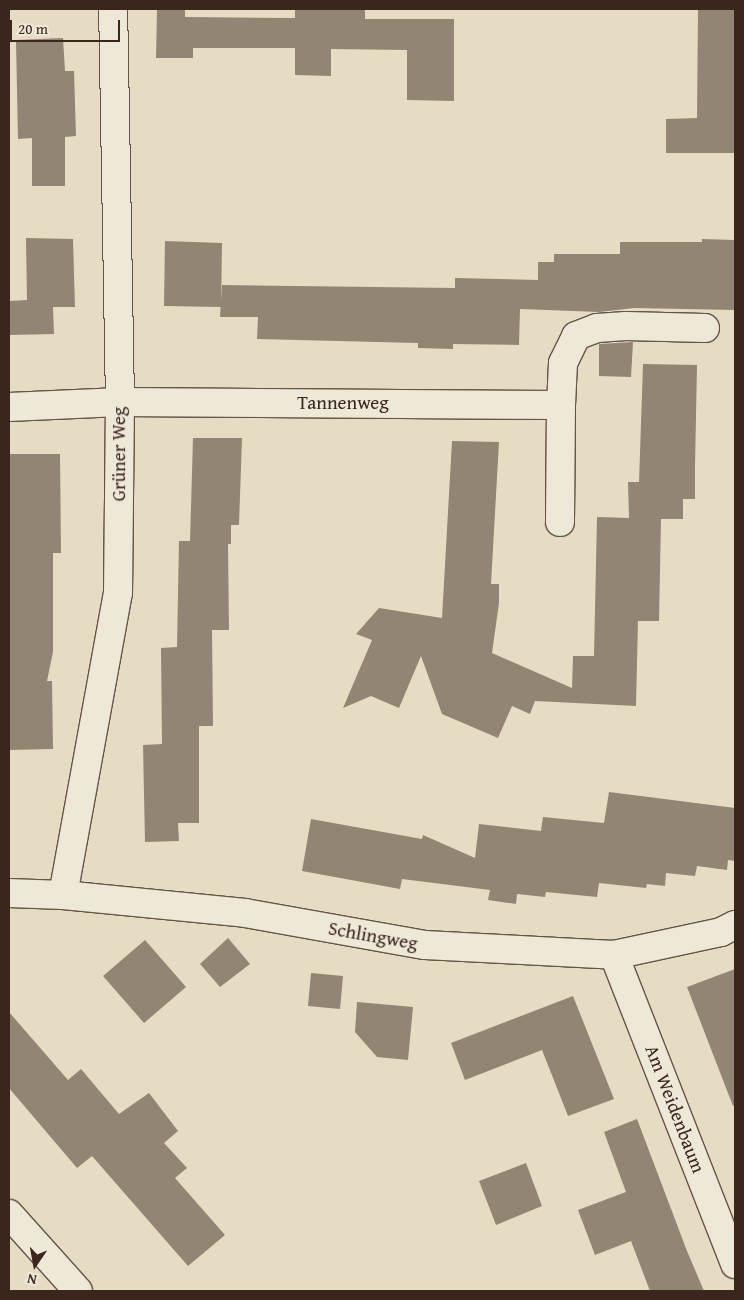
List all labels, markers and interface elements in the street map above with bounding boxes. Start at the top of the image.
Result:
scale bar [12,10,122,42]
text: 20 m [18,18,48,39]
street label: Tannenweg [297,392,389,414]
street label: Grüner Weg [108,407,130,501]
street label: Schlingweg [327,917,419,955]
street label: Am Weidenbaum [640,1042,710,1176]
north arrow [10,1240,60,1290]
text: N [25,1269,39,1290]

